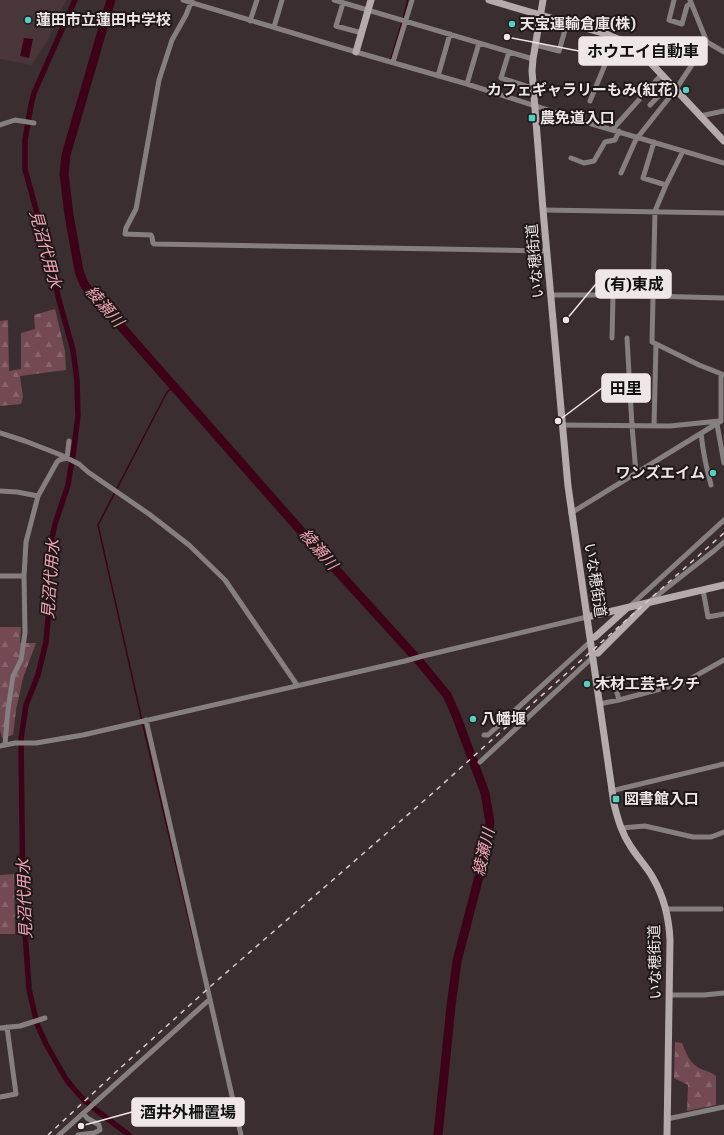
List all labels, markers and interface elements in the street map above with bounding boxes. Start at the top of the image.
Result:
place label: 蓮田市立蓮田中学校 [36,10,171,28]
place label: 天宝運輸倉庫(株) [520,14,636,32]
marker: 蓮田市立蓮田中学校 [23,15,33,25]
marker: 天宝運輸倉庫(株) [507,19,517,29]
callout: ホウエイ自動車 [579,37,707,65]
text: ホウエイ自動車 [587,41,699,60]
place label: カフェギャラリーもみ(紅花) [487,80,678,98]
marker: カフェギャラリーもみ(紅花) [681,85,691,95]
place label: 農免道入口 [540,108,615,126]
marker: 農免道入口 [527,113,537,123]
water label: 見沼代用水 [27,208,67,292]
street label: いな穂街道 [522,223,546,299]
callout: (有)東成 [596,270,671,298]
text: (有)東成 [604,274,664,293]
water label: 綾瀬川 [82,281,130,332]
callout: 田里 [602,374,650,402]
text: 田里 [610,378,642,397]
place label: ワンズエイム [616,463,705,481]
marker: ワンズエイム [708,468,718,478]
water label: 綾瀬川 [296,524,344,575]
water label: 見沼代用水 [37,536,62,620]
street label: いな穂街道 [581,541,611,618]
place label: 木材工芸キクチ [595,674,700,692]
marker: 木材工芸キクチ [582,679,592,689]
place label: 八幡堰 [481,709,526,727]
marker: 八幡堰 [468,714,478,724]
place label: 図書館入口 [624,789,699,807]
marker: 図書館入口 [611,794,621,804]
water label: 綾瀬川 [468,824,498,877]
water label: 見沼代用水 [13,857,34,939]
street label: いな穂街道 [644,924,664,1000]
callout: 酒井外柵置場 [132,1098,244,1126]
text: 酒井外柵置場 [140,1102,236,1121]

